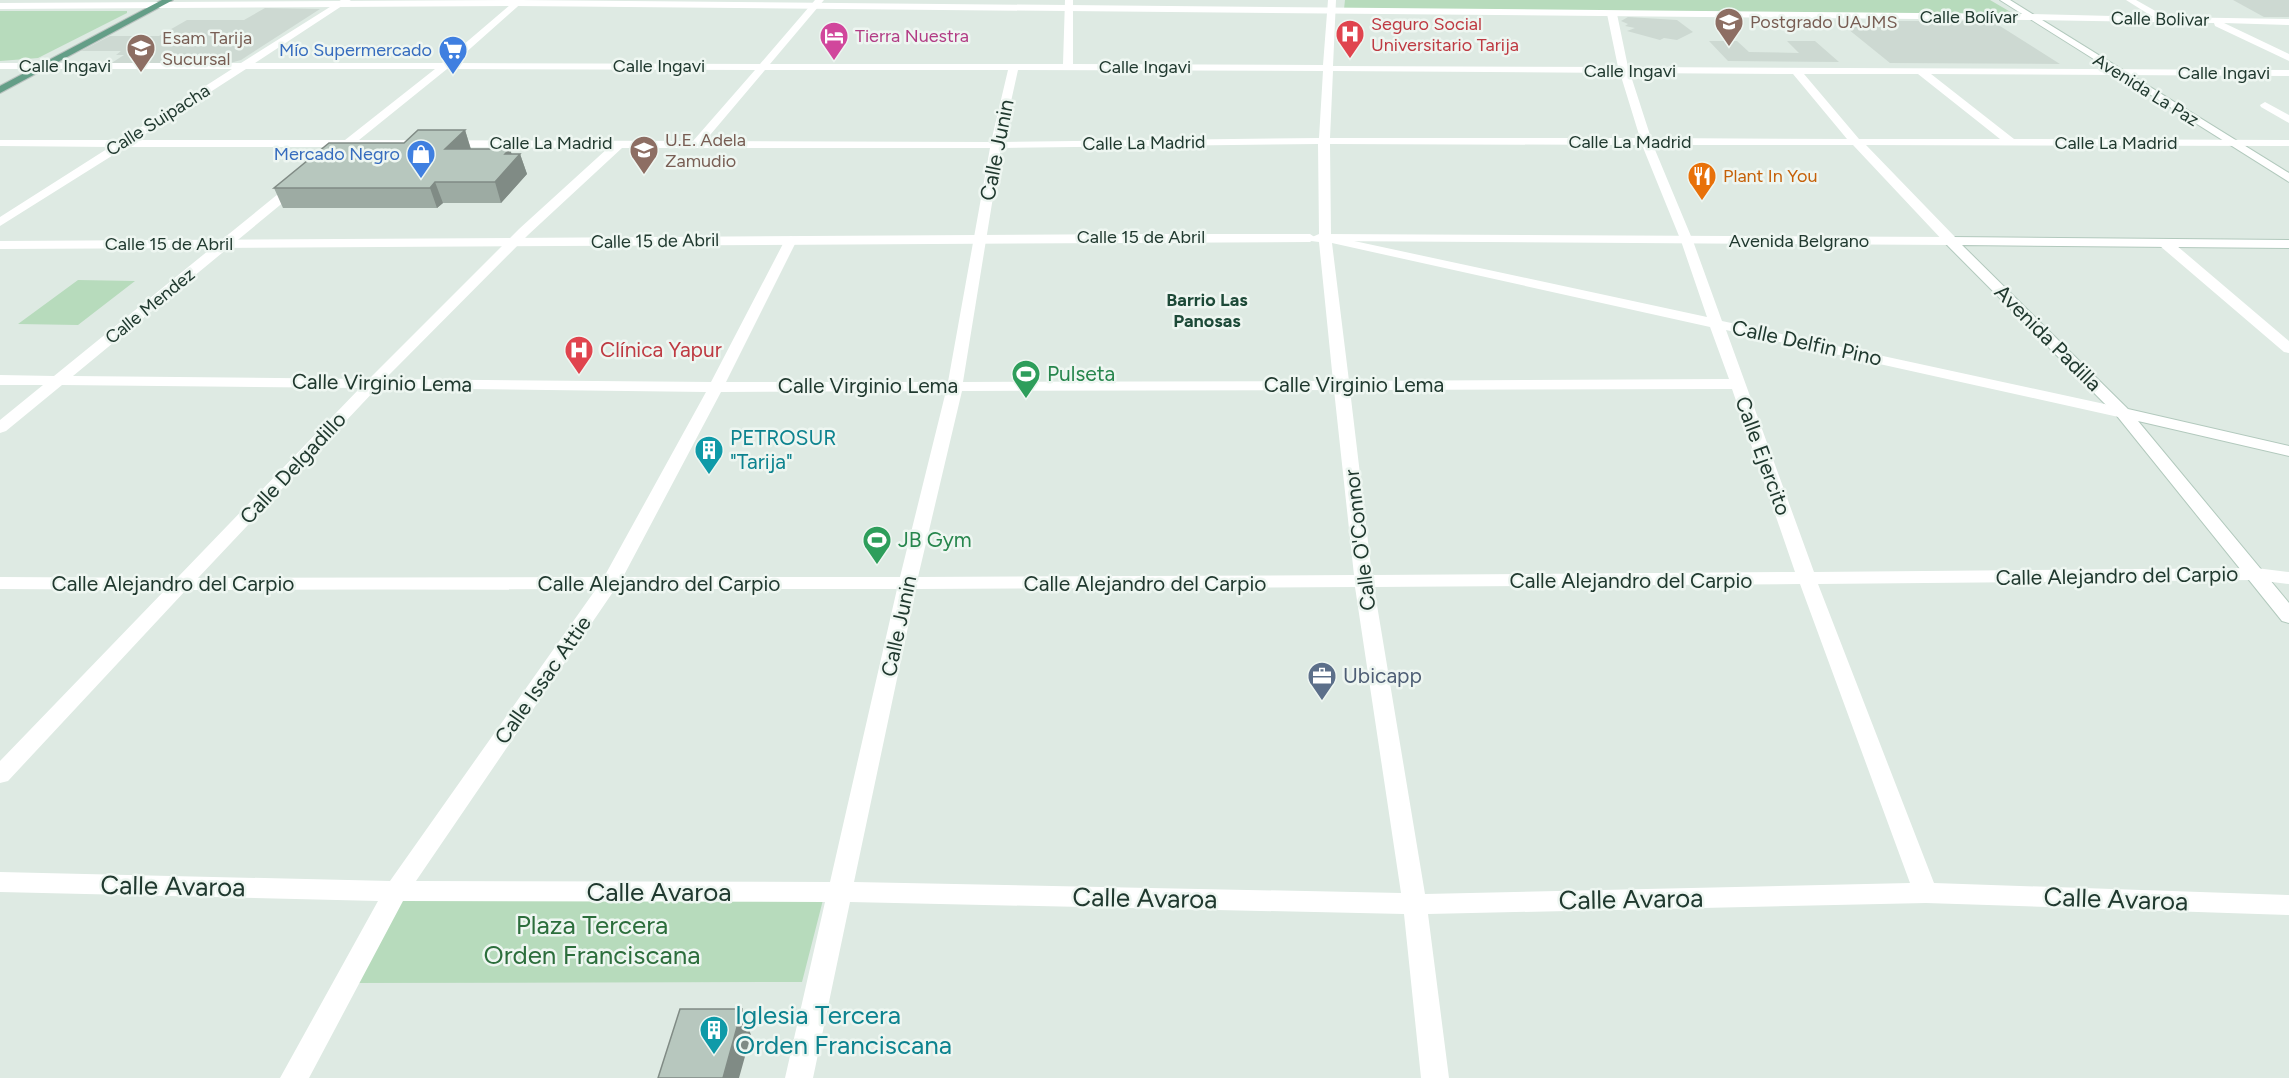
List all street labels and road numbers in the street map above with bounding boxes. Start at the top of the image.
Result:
street label: Calle Bolívar [1920,6,2018,28]
street label: Calle Bolivar [2111,7,2209,31]
street label: Avenida La Paz [2089,49,2203,131]
street label: Calle Ingavi [19,55,111,77]
street label: Calle Ingavi [613,55,705,77]
street label: Calle Ingavi [1099,56,1191,78]
street label: Calle Ingavi [1584,60,1676,82]
street label: Calle Ingavi [2178,62,2270,84]
street label: Calle Suipacha [102,79,214,161]
street label: Calle Junin [974,97,1019,203]
street label: Calle La Madrid [1082,131,1206,155]
street label: Calle La Madrid [1568,131,1692,153]
street label: Calle La Madrid [489,132,613,154]
street label: Calle La Madrid [2054,132,2178,154]
street label: Calle 15 de Abril [1077,226,1205,248]
street label: Calle 15 de Abril [591,229,719,253]
street label: Avenida Belgrano [1729,230,1869,252]
street label: Calle 15 de Abril [105,233,233,255]
street label: Calle Mendez [101,263,199,349]
street label: Avenida Padilla [1990,279,2107,396]
street label: Calle Delfin Pino [1730,314,1884,371]
street label: Calle Virginio Lema [292,368,472,397]
street label: Calle Virginio Lema [1264,372,1444,397]
street label: Calle Virginio Lema [778,373,958,398]
street label: Calle Ejercito [1730,393,1797,519]
street label: Calle Delgadillo [234,407,351,529]
street label: Calle O'Connor [1338,468,1381,612]
street label: Calle Alejandro del Carpio [1995,561,2239,590]
street label: Calle Alejandro del Carpio [1510,568,1752,593]
street label: Calle Alejandro del Carpio [52,571,294,596]
street label: Calle Alejandro del Carpio [538,571,780,596]
street label: Calle Alejandro del Carpio [1024,571,1266,596]
street label: Calle Junin [876,573,921,679]
street label: Calle Issac Attie [489,611,596,749]
street label: Calle Avaroa [100,869,246,903]
street label: Calle Avaroa [587,876,731,908]
street label: Calle Avaroa [2043,880,2189,918]
street label: Calle Avaroa [1072,881,1218,915]
street label: Calle Avaroa [1558,882,1704,916]

